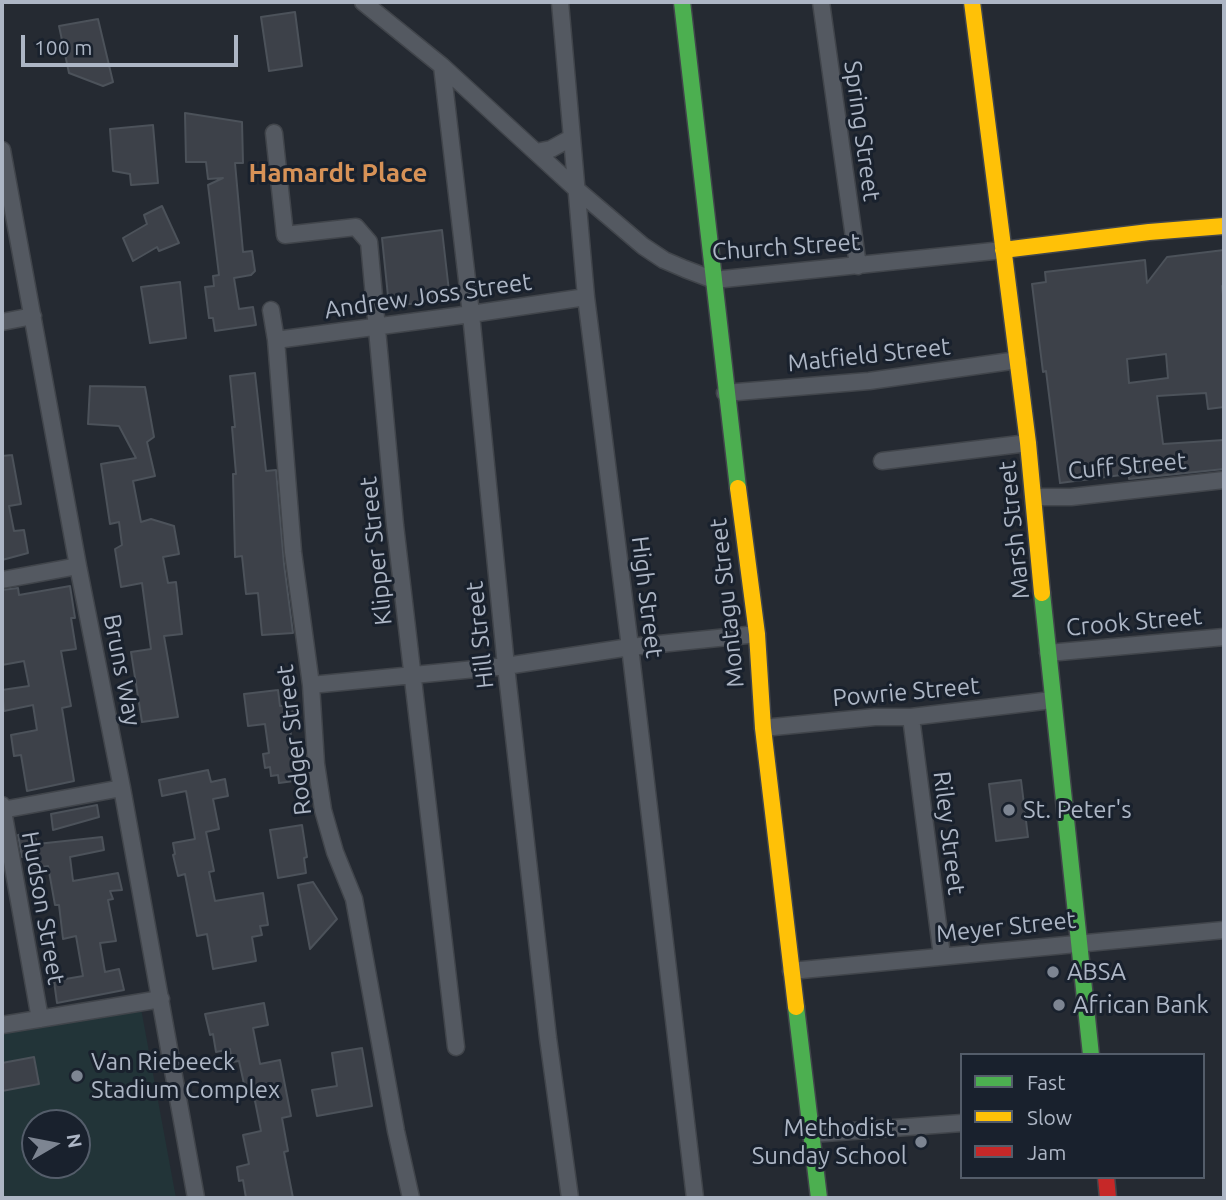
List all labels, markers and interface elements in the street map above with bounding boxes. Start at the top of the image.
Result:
scale bar [24,21,242,65]
text: 100 m [34,35,92,59]
street label: Spring Street [838,59,886,203]
district label: Hamardt Place [249,157,427,189]
street label: Church Street [711,227,861,267]
street label: Andrew Joss Street [323,267,533,325]
street label: Matfield Street [786,332,952,378]
street label: Cuff Street [1066,446,1188,486]
street label: Marsh Street [992,459,1036,601]
street label: Klipper Street [354,475,398,627]
street label: Montagu Street [704,517,750,689]
street label: High Street [625,534,669,660]
street label: Hill Street [460,580,500,690]
street label: Crook Street [1065,602,1203,642]
street label: Bruns Way [97,612,147,728]
street label: Rodger Street [270,663,318,817]
street label: Powrie Street [831,671,981,713]
street label: Riley Street [927,770,971,896]
place label: St. Peter's [1023,796,1132,824]
marker: St. Peter's [1001,802,1017,818]
street label: Hudson Street [15,829,71,987]
street label: Meyer Street [935,905,1077,949]
place label: ABSA [1067,958,1126,986]
marker: ABSA [1045,964,1061,980]
place label: African Bank [1073,991,1209,1019]
marker: African Bank [1051,997,1067,1013]
place label: Van Riebeeck Stadium Complex [91,1048,280,1104]
legend [960,1053,1205,1179]
marker: Van Riebeeck Stadium Complex [69,1068,85,1084]
text: Fast [1027,1070,1065,1094]
text: Slow [1027,1105,1072,1129]
north arrow [21,1109,91,1179]
place label: Methodist - Sunday School [752,1114,907,1170]
text: N [63,1132,87,1150]
marker: Methodist - Sunday School [913,1134,929,1150]
text: Jam [1027,1140,1066,1164]

